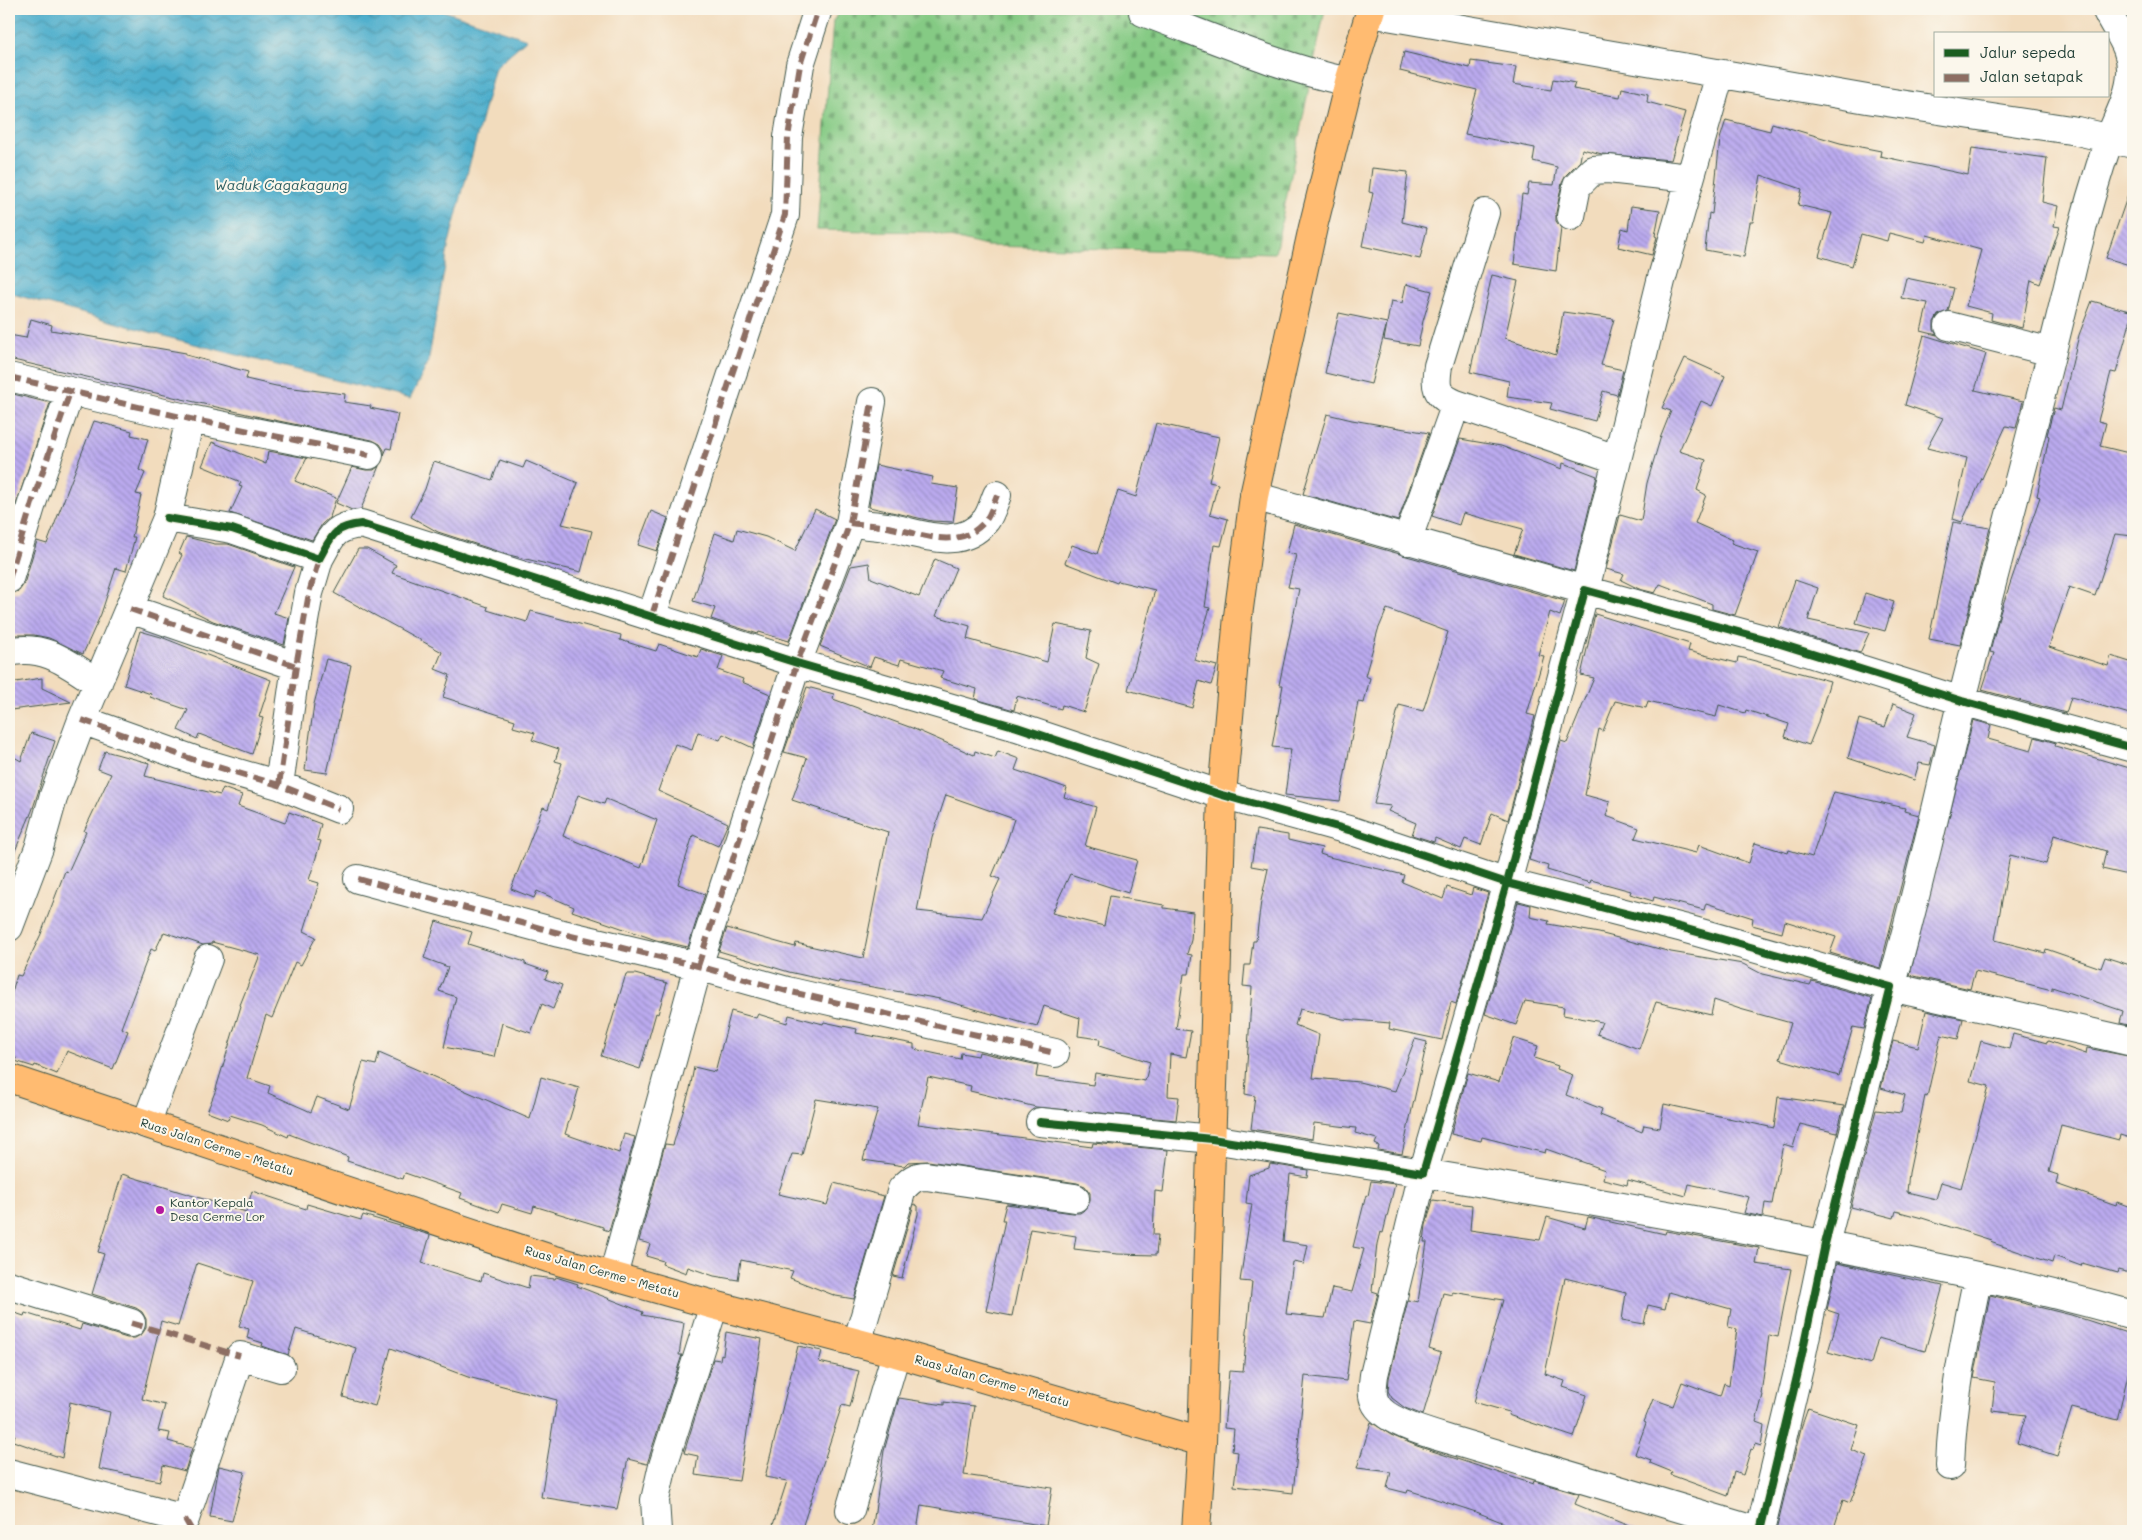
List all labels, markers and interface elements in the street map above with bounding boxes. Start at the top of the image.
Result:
legend [1934,32,2110,98]
text: Jalur sepeda [1980,42,2076,62]
text: Jalan setapak [1980,66,2083,86]
water label: Waduk Cagakagung [215,175,347,194]
street label: Ruas Jalan Cerme - Metatu [139,1114,296,1178]
place label: Kantor Kepala Desa Cerme Lor [170,1194,265,1224]
marker: Kantor Kepala Desa Cerme Lor [154,1204,166,1216]
street label: Ruas Jalan Cerme - Metatu [523,1241,681,1301]
street label: Ruas Jalan Cerme - Metatu [913,1350,1071,1410]

